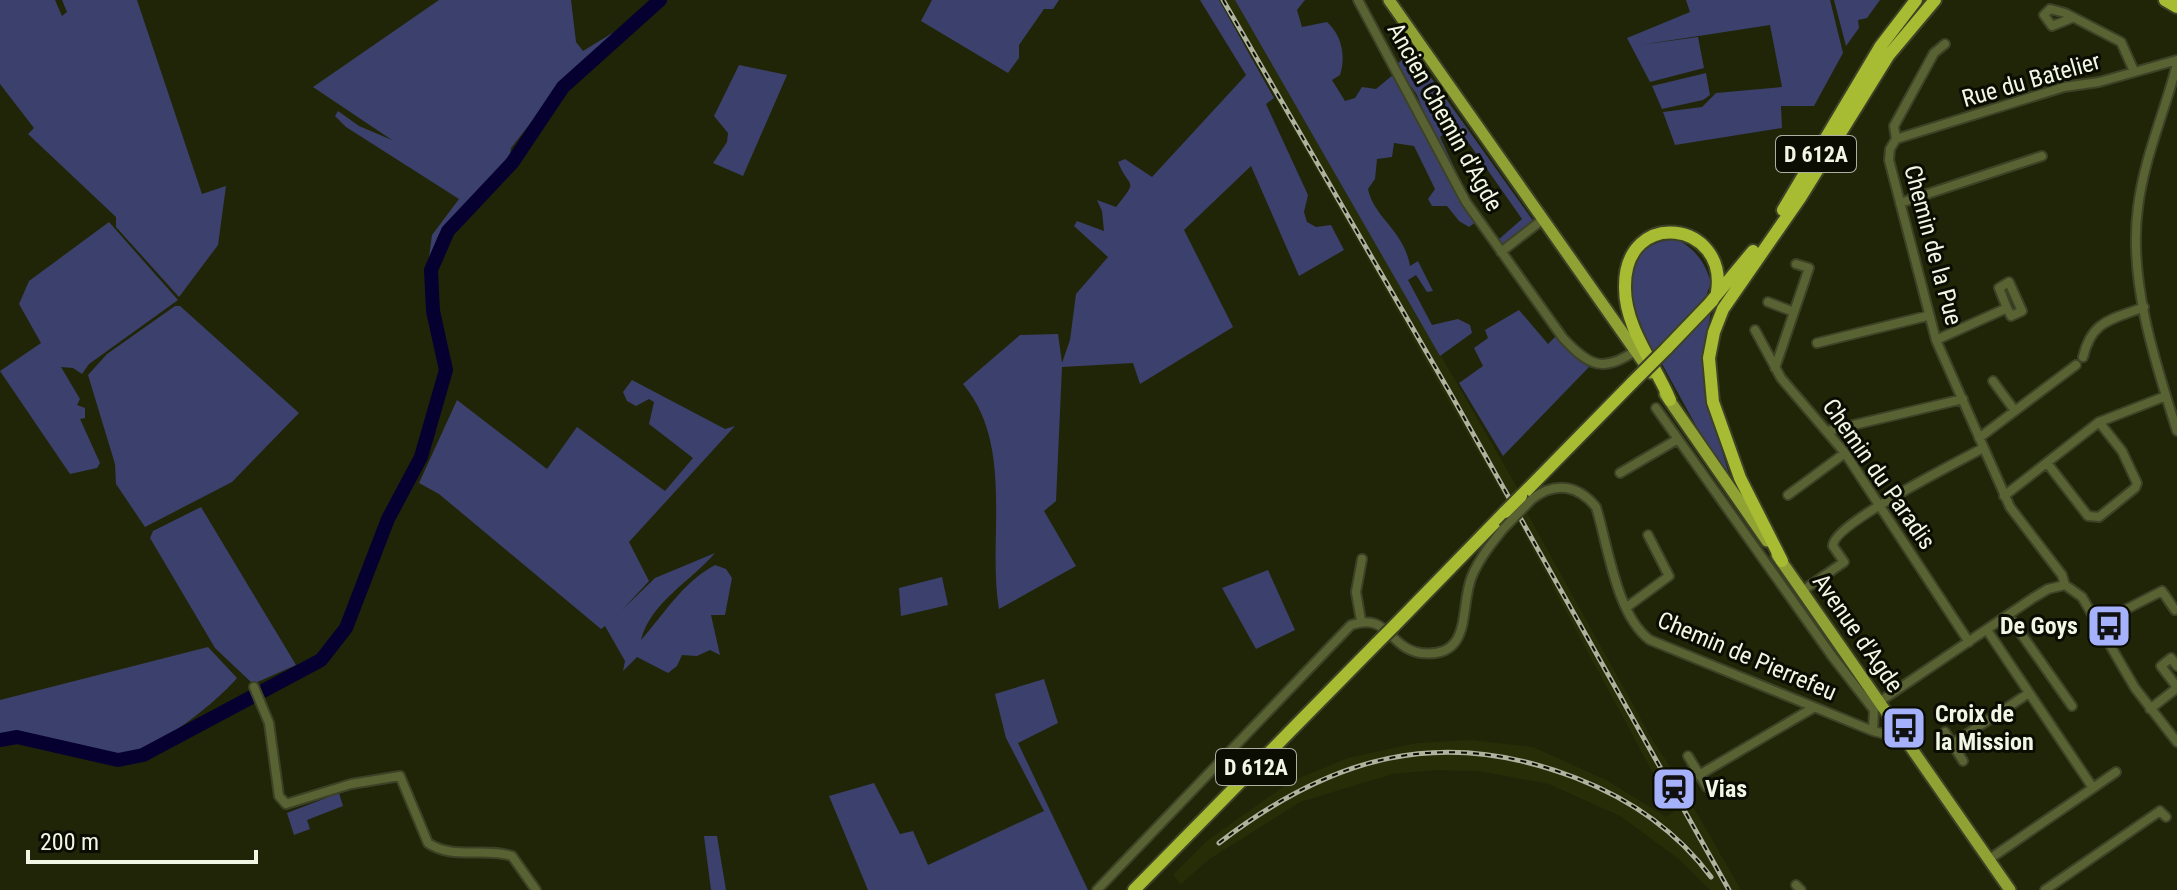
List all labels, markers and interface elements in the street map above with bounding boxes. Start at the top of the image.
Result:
street label: Ancien Chemin d'Agde [1382,18,1508,216]
street label: Rue du Batelier [1959,47,2103,113]
road number: D 612A [1776,136,1856,172]
street label: Chemin de la Pue [1898,162,1968,328]
street label: Chemin du Paradis [1817,393,1941,555]
street label: Avenue d'Agde [1807,568,1909,698]
bus stop icon: De Goys [2085,602,2133,650]
street label: Chemin de Pierrefeu [1653,606,1841,706]
place label: De Goys [2000,612,2078,640]
place label: Croix de la Mission [1935,700,2034,756]
bus stop icon: Croix de la Mission [1880,704,1928,752]
road number: D 612A [1216,749,1296,785]
station icon: Vias [1650,765,1698,813]
place label: Vias [1705,775,1747,803]
scale bar [28,814,256,864]
text: 200 m [40,828,99,856]

